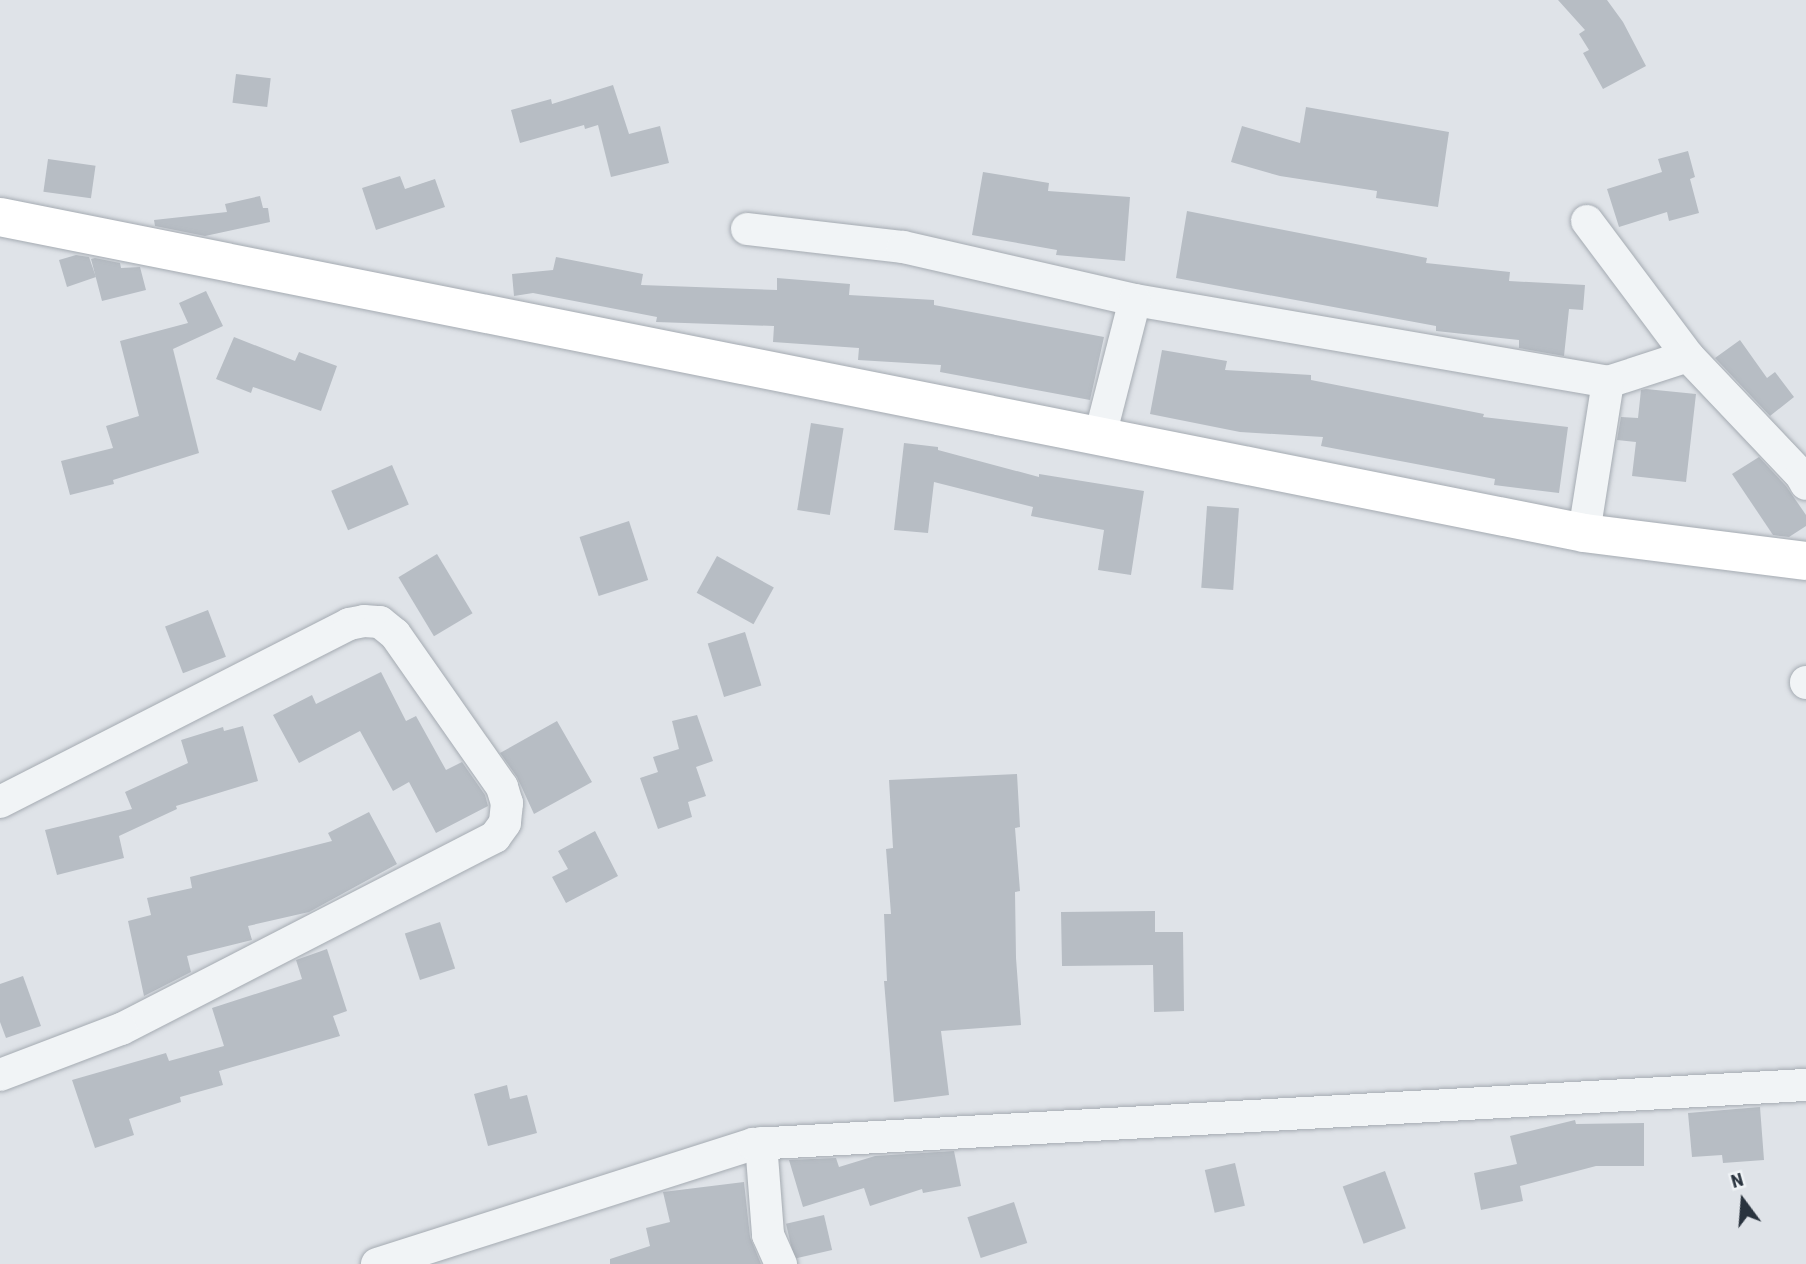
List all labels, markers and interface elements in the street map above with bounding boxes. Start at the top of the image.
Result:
north arrow [1708,1166,1778,1236]
text: N [1728,1168,1746,1193]

